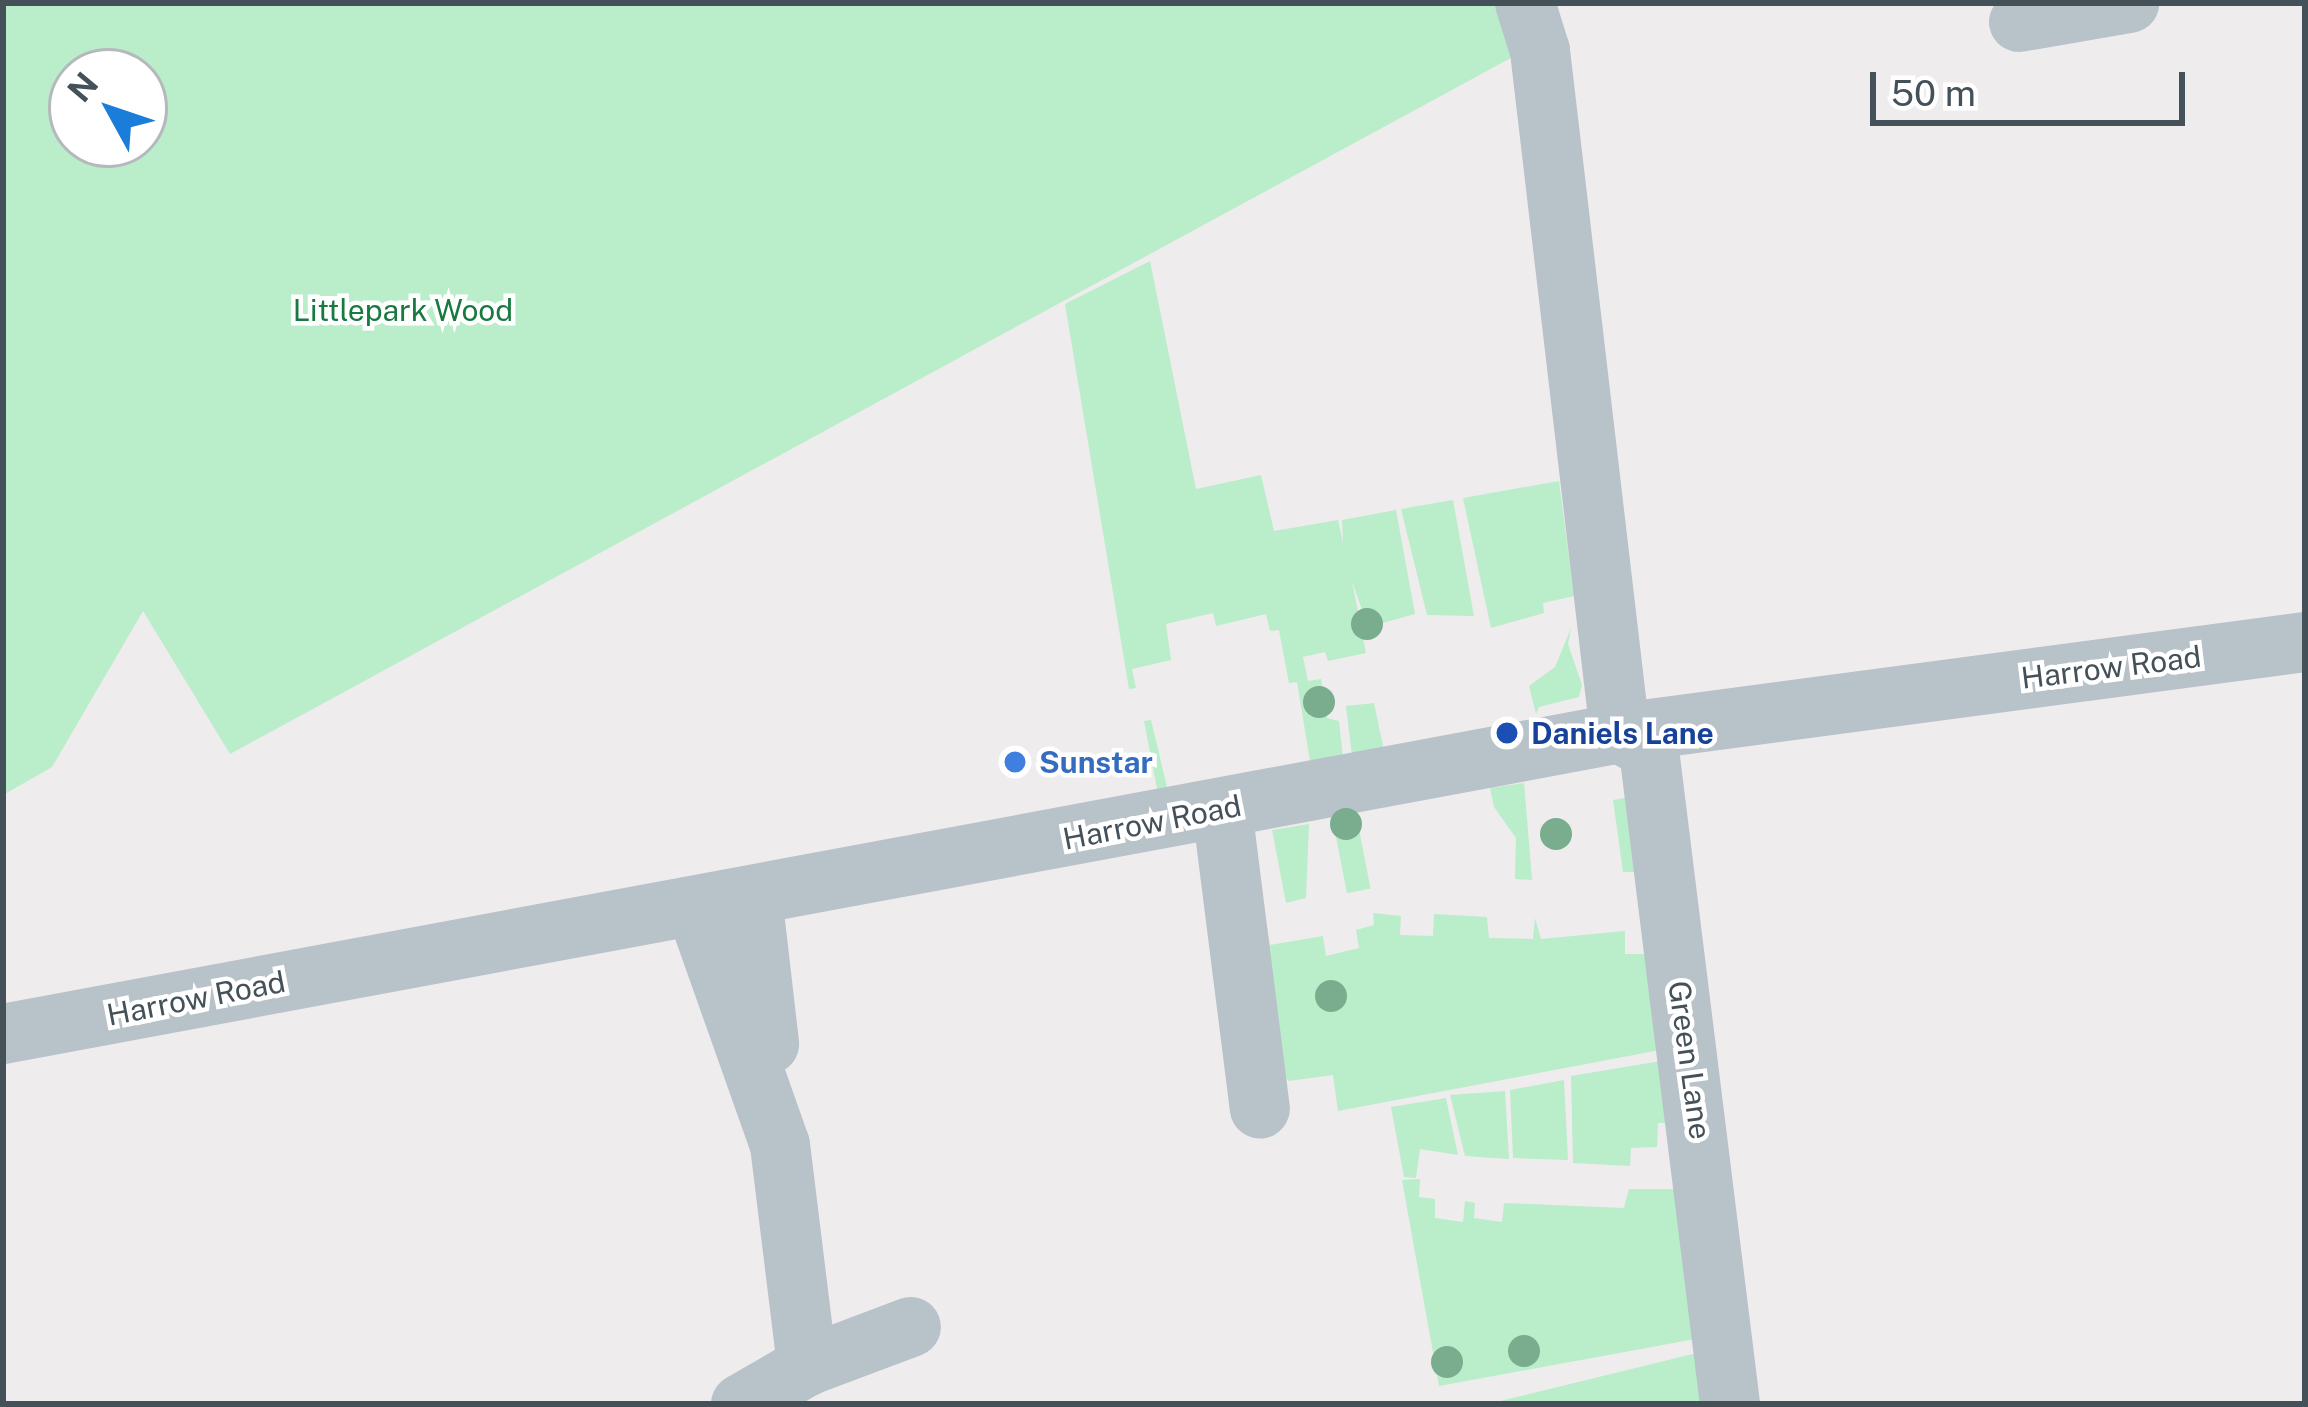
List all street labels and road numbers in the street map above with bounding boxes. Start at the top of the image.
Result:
street label: Harrow Road [2019,638,2203,696]
street label: Harrow Road [1060,787,1244,857]
street label: Harrow Road [104,963,288,1033]
street label: Green Lane [1661,978,1719,1142]

